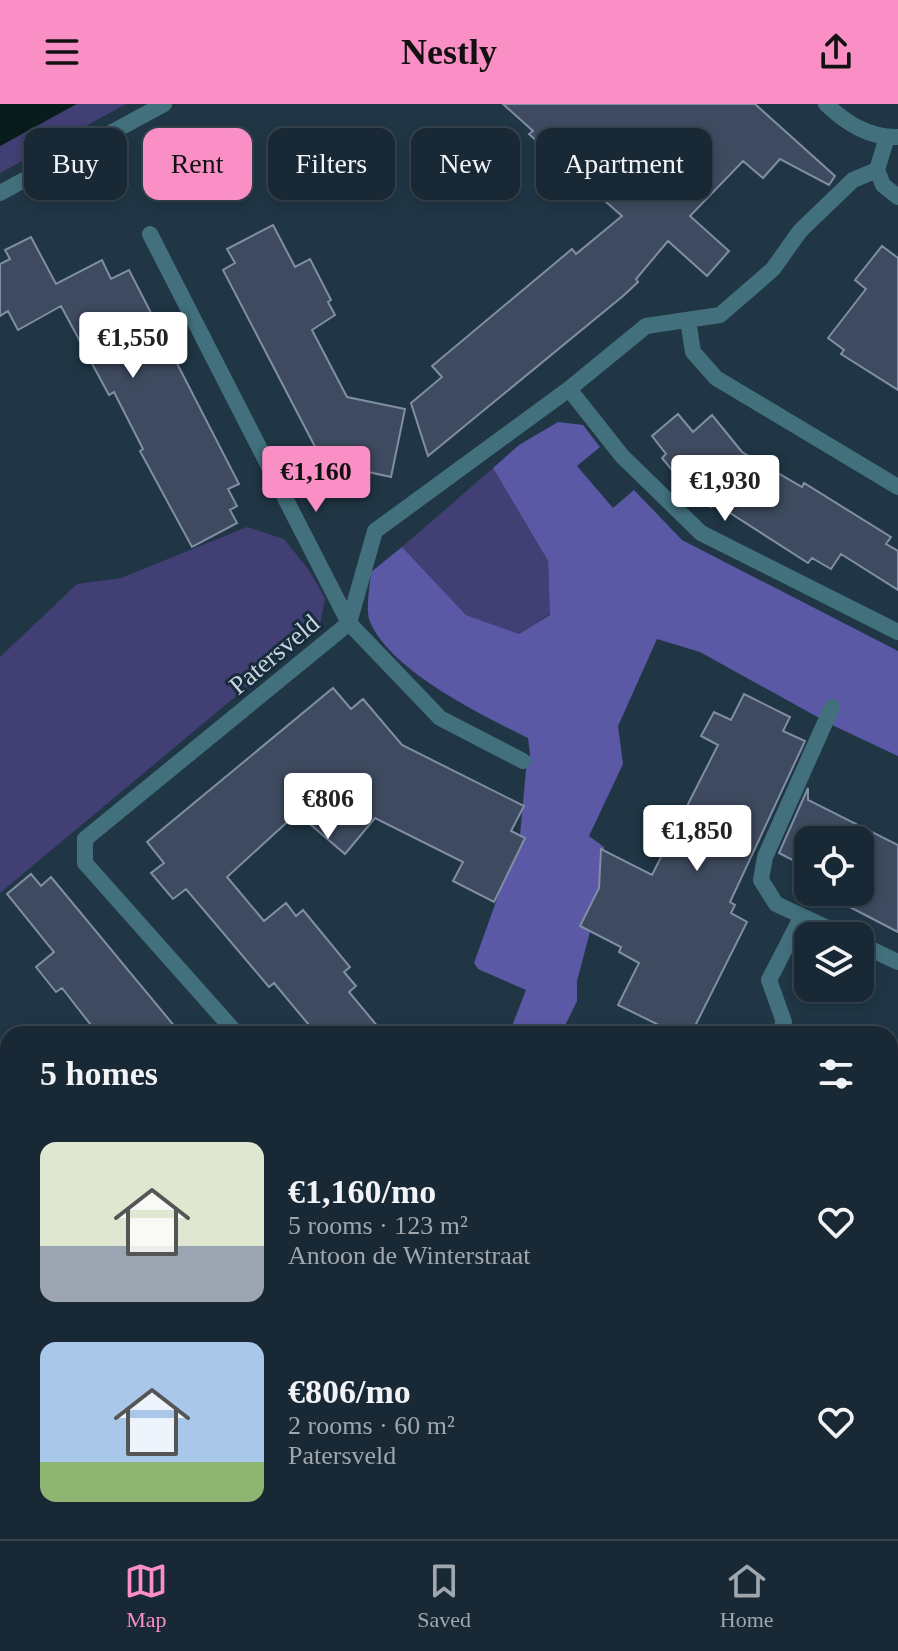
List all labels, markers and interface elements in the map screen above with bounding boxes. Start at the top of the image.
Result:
icon: menu [40,30,84,74]
icon: share [814,30,858,74]
text: Nestly [401,32,497,72]
chip: Buy [24,128,127,200]
chip: Rent [143,128,252,200]
chip: Filters [268,128,395,200]
chip: New [411,128,520,200]
chip: Apartment [536,128,712,200]
pin: €1,550 [68,312,198,380]
text: €1,550 [97,323,169,352]
pin: €1,160 [251,446,381,514]
pin: €1,930 [660,455,790,523]
text: €1,160 [280,457,352,486]
text: €1,930 [689,466,761,495]
street label: Patersveld [224,608,325,700]
pin: €806 [281,773,375,841]
text: €806 [302,784,354,813]
pin: €1,850 [632,805,762,873]
text: €1,850 [661,816,733,845]
map controls [794,826,874,1002]
button: locate [794,826,874,906]
button: layers [794,922,874,1002]
icon: filters [814,1052,858,1096]
text: 5 homes [40,1055,158,1092]
text: €1,160/mo [288,1173,436,1210]
icon: home [104,1174,200,1270]
icon: heart [814,1200,858,1244]
text: 5 rooms · 123 m² [288,1211,468,1240]
text: Antoon de Winterstraat [288,1241,531,1270]
text: €806/mo [288,1373,411,1410]
icon: home [104,1374,200,1470]
icon: heart [814,1400,858,1444]
text: 2 rooms · 60 m² [288,1411,455,1440]
text: Patersveld [288,1441,396,1470]
tab: Map [124,1559,168,1633]
tab: Saved [417,1559,471,1633]
tab: Home [720,1559,774,1633]

